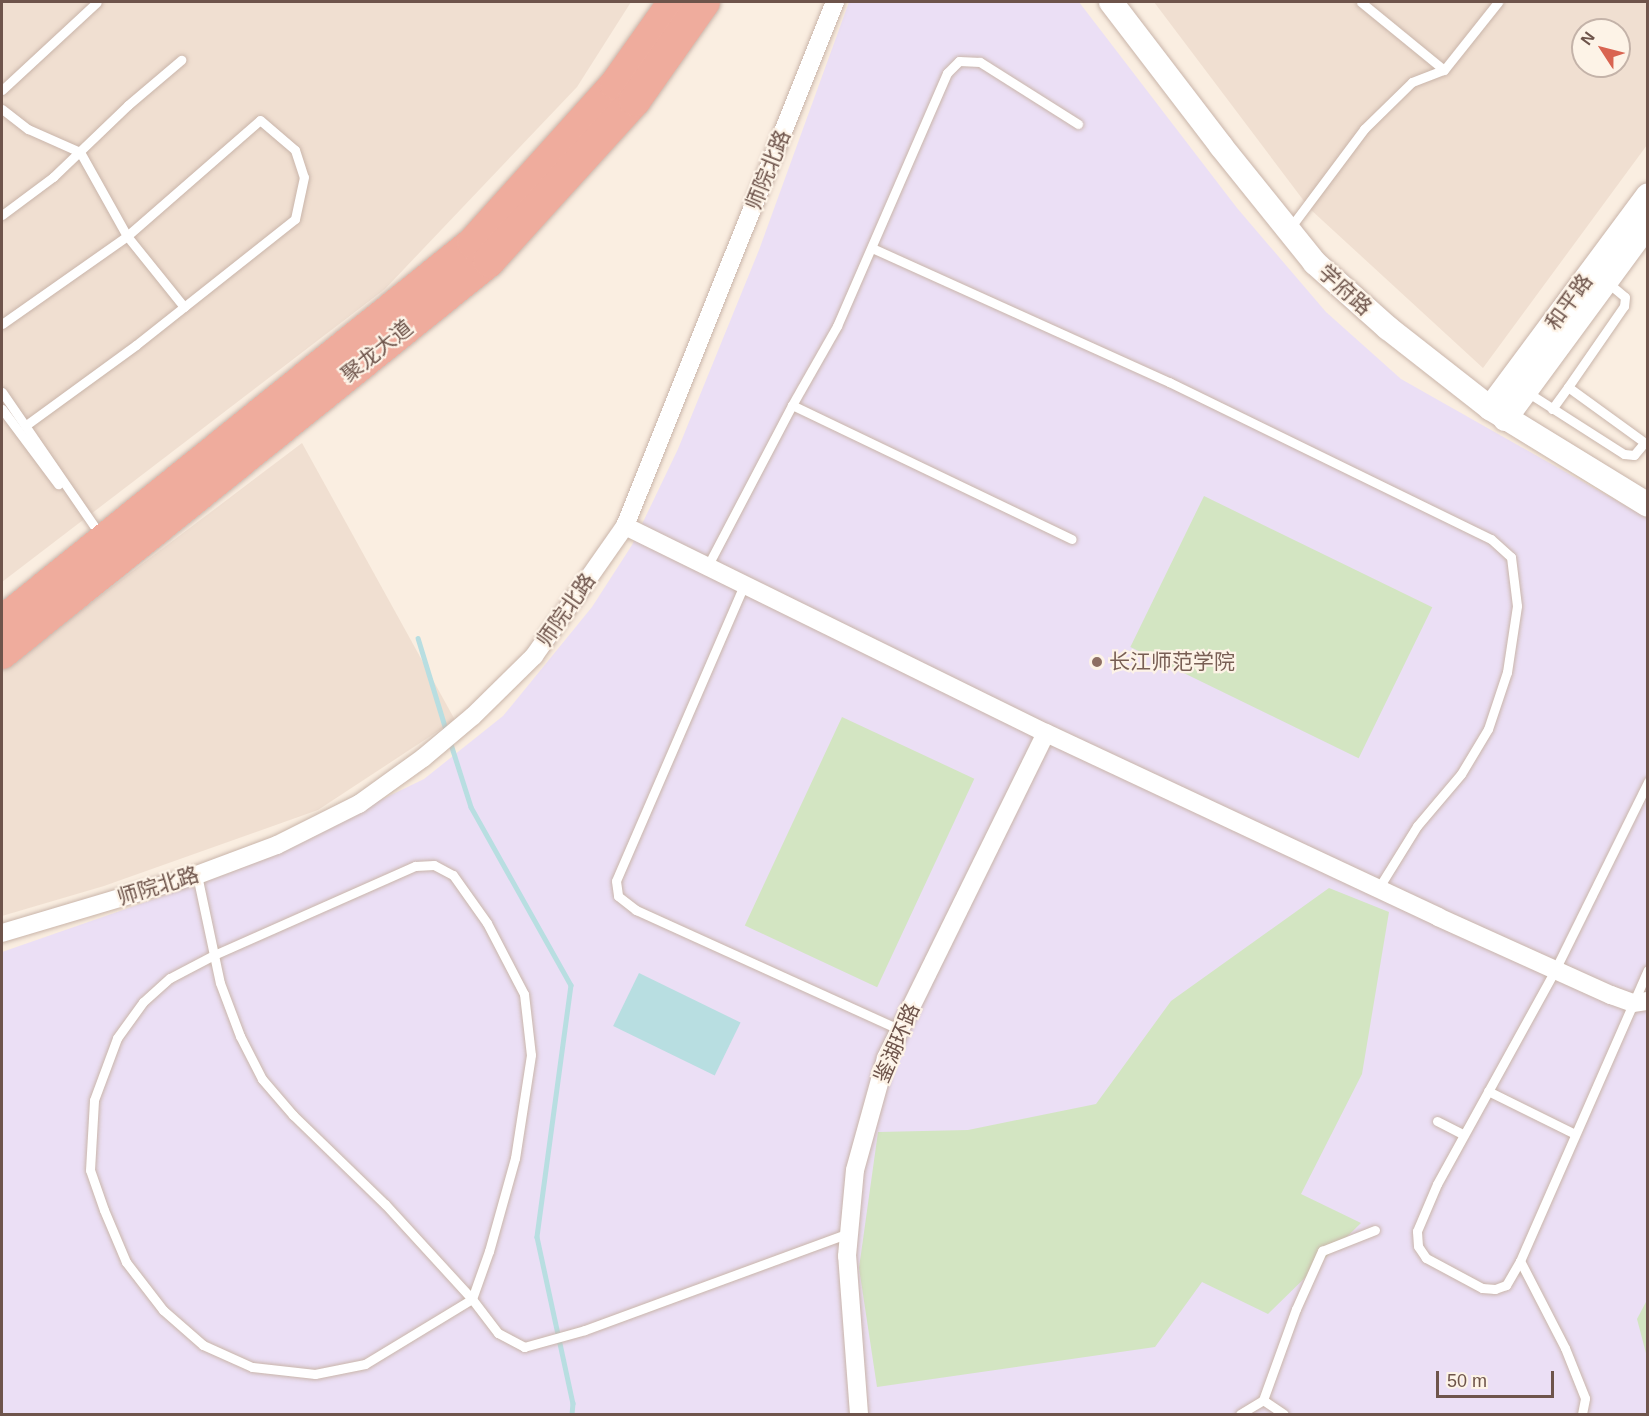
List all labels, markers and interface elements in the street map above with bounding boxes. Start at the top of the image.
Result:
north arrow [1571,18,1631,78]
text: N [1577,29,1598,48]
street label: 师院北路 [741,126,795,214]
street label: 学府路 [1313,260,1377,320]
street label: 和平路 [1540,269,1598,335]
street label: 聚龙大道 [336,315,418,387]
street label: 师院北路 [532,568,600,652]
place label: 长江师范学院 [1109,649,1235,675]
marker: 长江师范学院 [1090,655,1104,669]
street label: 师院北路 [114,862,202,910]
street label: 鉴湖环路 [869,999,925,1087]
scale bar [1439,1359,1558,1397]
text: 50 m [1447,1371,1487,1391]

